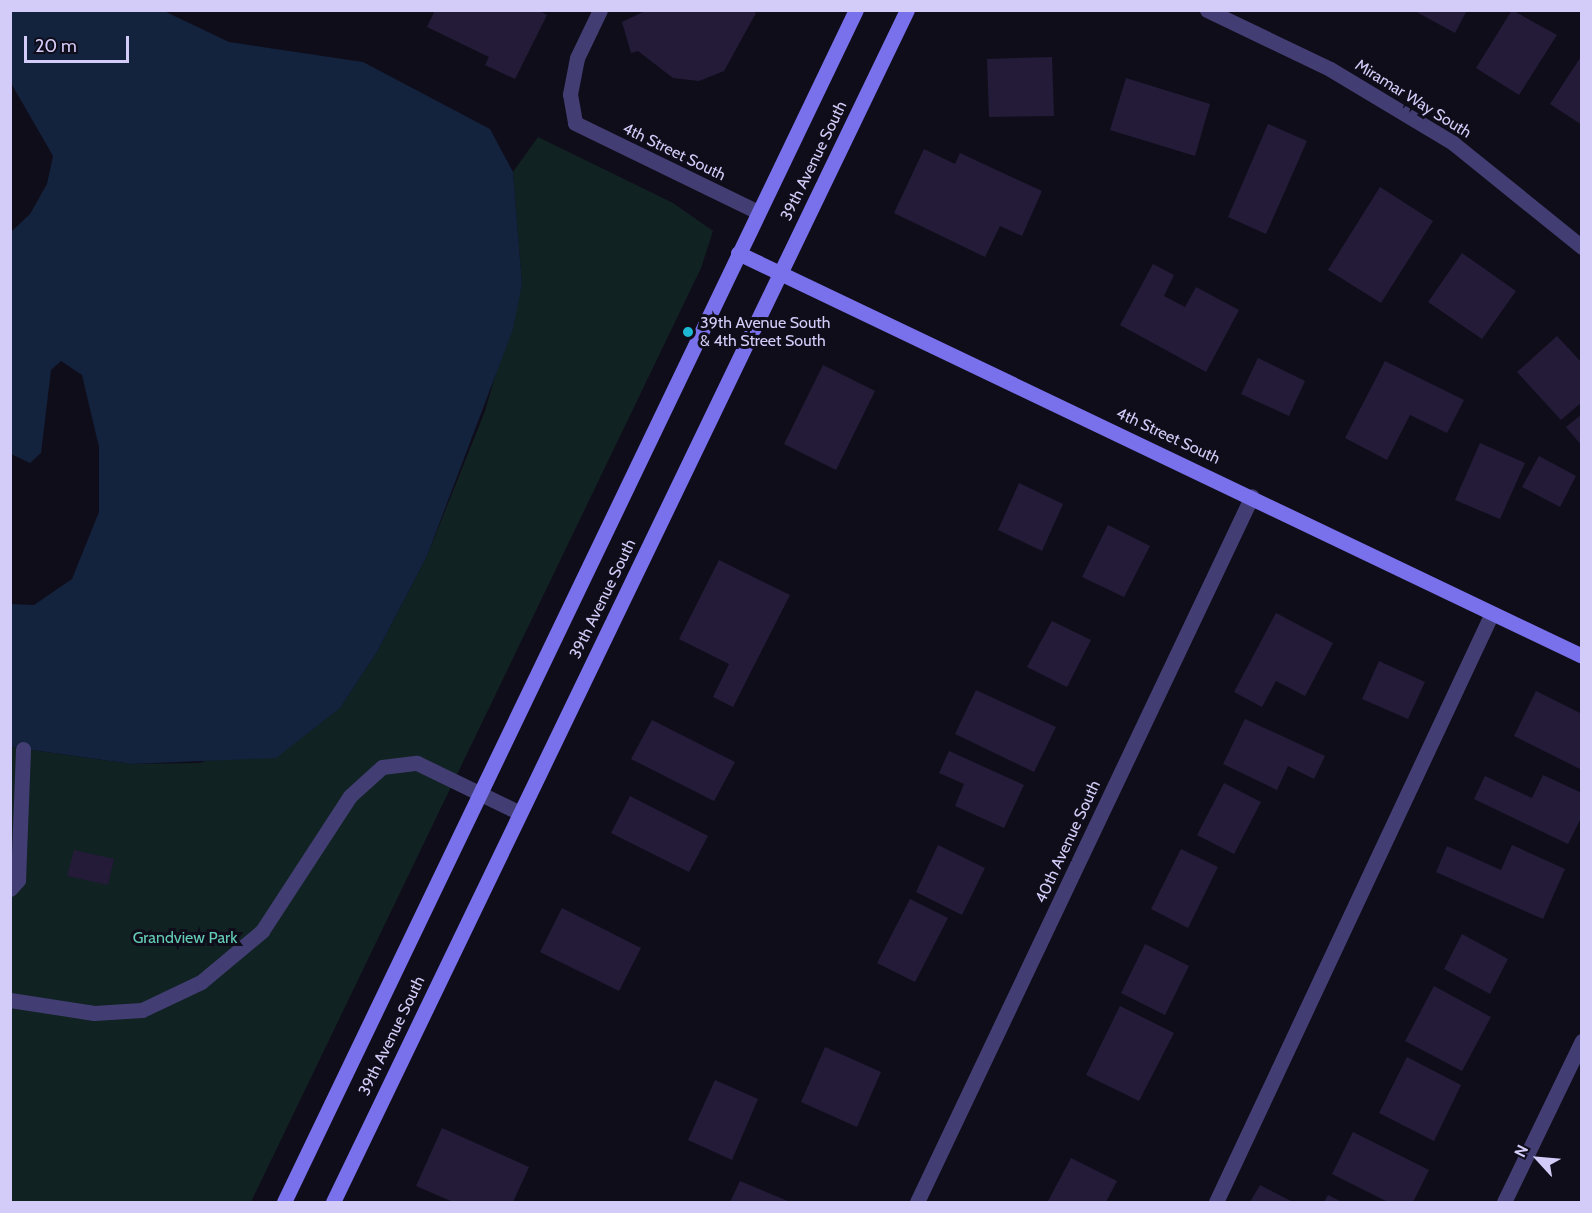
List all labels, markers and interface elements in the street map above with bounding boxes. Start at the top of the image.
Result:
scale bar [27,24,132,62]
text: 20 m [35,35,77,57]
street label: Miramar Way South [1351,56,1475,142]
street label: 39th Avenue South [777,98,851,224]
street label: 4th Street South [619,119,729,185]
place label: 39th Avenue South & 4th Street South [700,313,830,351]
marker: 39th Avenue South & 4th Street South [681,325,695,339]
street label: 4th Street South [1113,404,1223,468]
street label: 39th Avenue South [566,536,640,662]
street label: 40th Avenue South [1031,778,1105,906]
park label: Grandview Park [133,928,237,948]
street label: 39th Avenue South [355,973,429,1099]
north arrow [1508,1129,1568,1189]
text: N [1510,1142,1532,1160]

